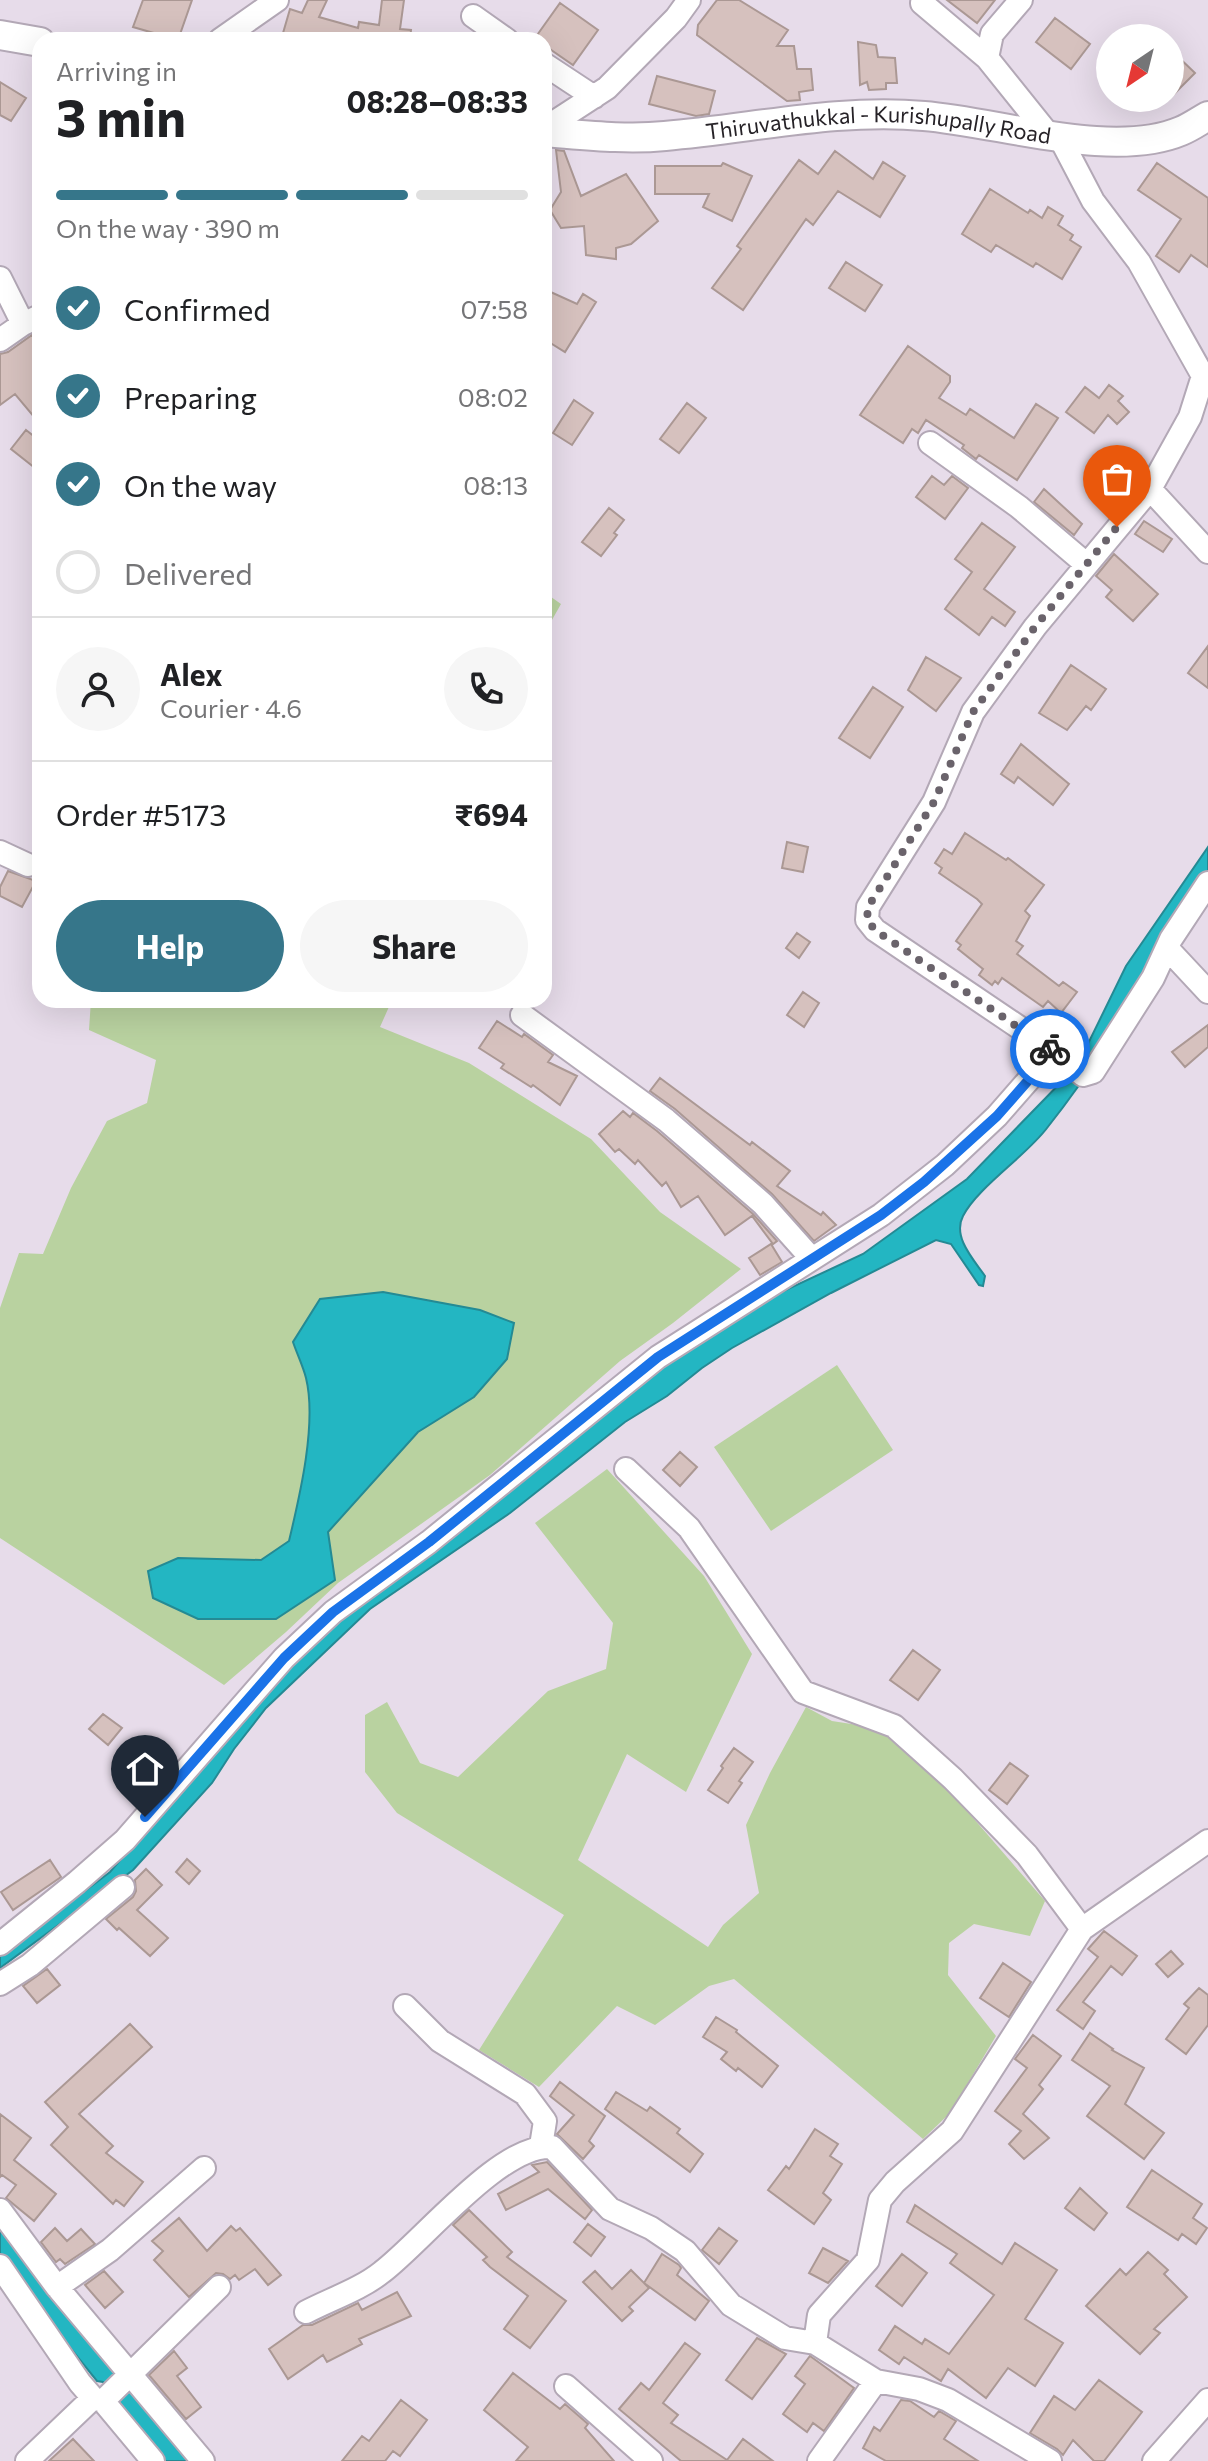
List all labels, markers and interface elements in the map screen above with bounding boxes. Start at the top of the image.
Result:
north arrow [1096,24,1184,112]
map controls [1096,24,1184,112]
text: Arriving in [56,55,177,86]
text: 08:28–08:33 [347,82,528,119]
text: 3 min [56,84,186,148]
street label: Thiruvathukkal - Kurishupally Road [704,100,1053,149]
text: On the way · 390 m [56,212,280,243]
icon: check [56,286,100,330]
text: Confirmed [124,290,271,327]
text: 07:58 [461,293,528,324]
icon: check [56,374,100,418]
text: Preparing [124,378,257,415]
text: 08:02 [458,381,528,412]
pin [1083,445,1151,527]
icon: bag [1095,457,1139,501]
icon: check [56,462,100,506]
text: On the way [124,466,277,503]
text: 08:13 [463,469,528,500]
text: Delivered [124,554,253,591]
button: person [56,647,140,731]
button: phone [444,647,528,731]
text: Alex [160,655,223,692]
text: Courier · 4.6 [160,692,302,723]
text: Order #5173 [56,795,226,832]
text: ₹694 [455,795,528,832]
button: Help [56,900,284,992]
button: Share [300,900,528,992]
courier [1010,1009,1090,1089]
icon: bike [1028,1027,1072,1071]
pin [111,1735,179,1817]
icon: home [123,1747,167,1791]

